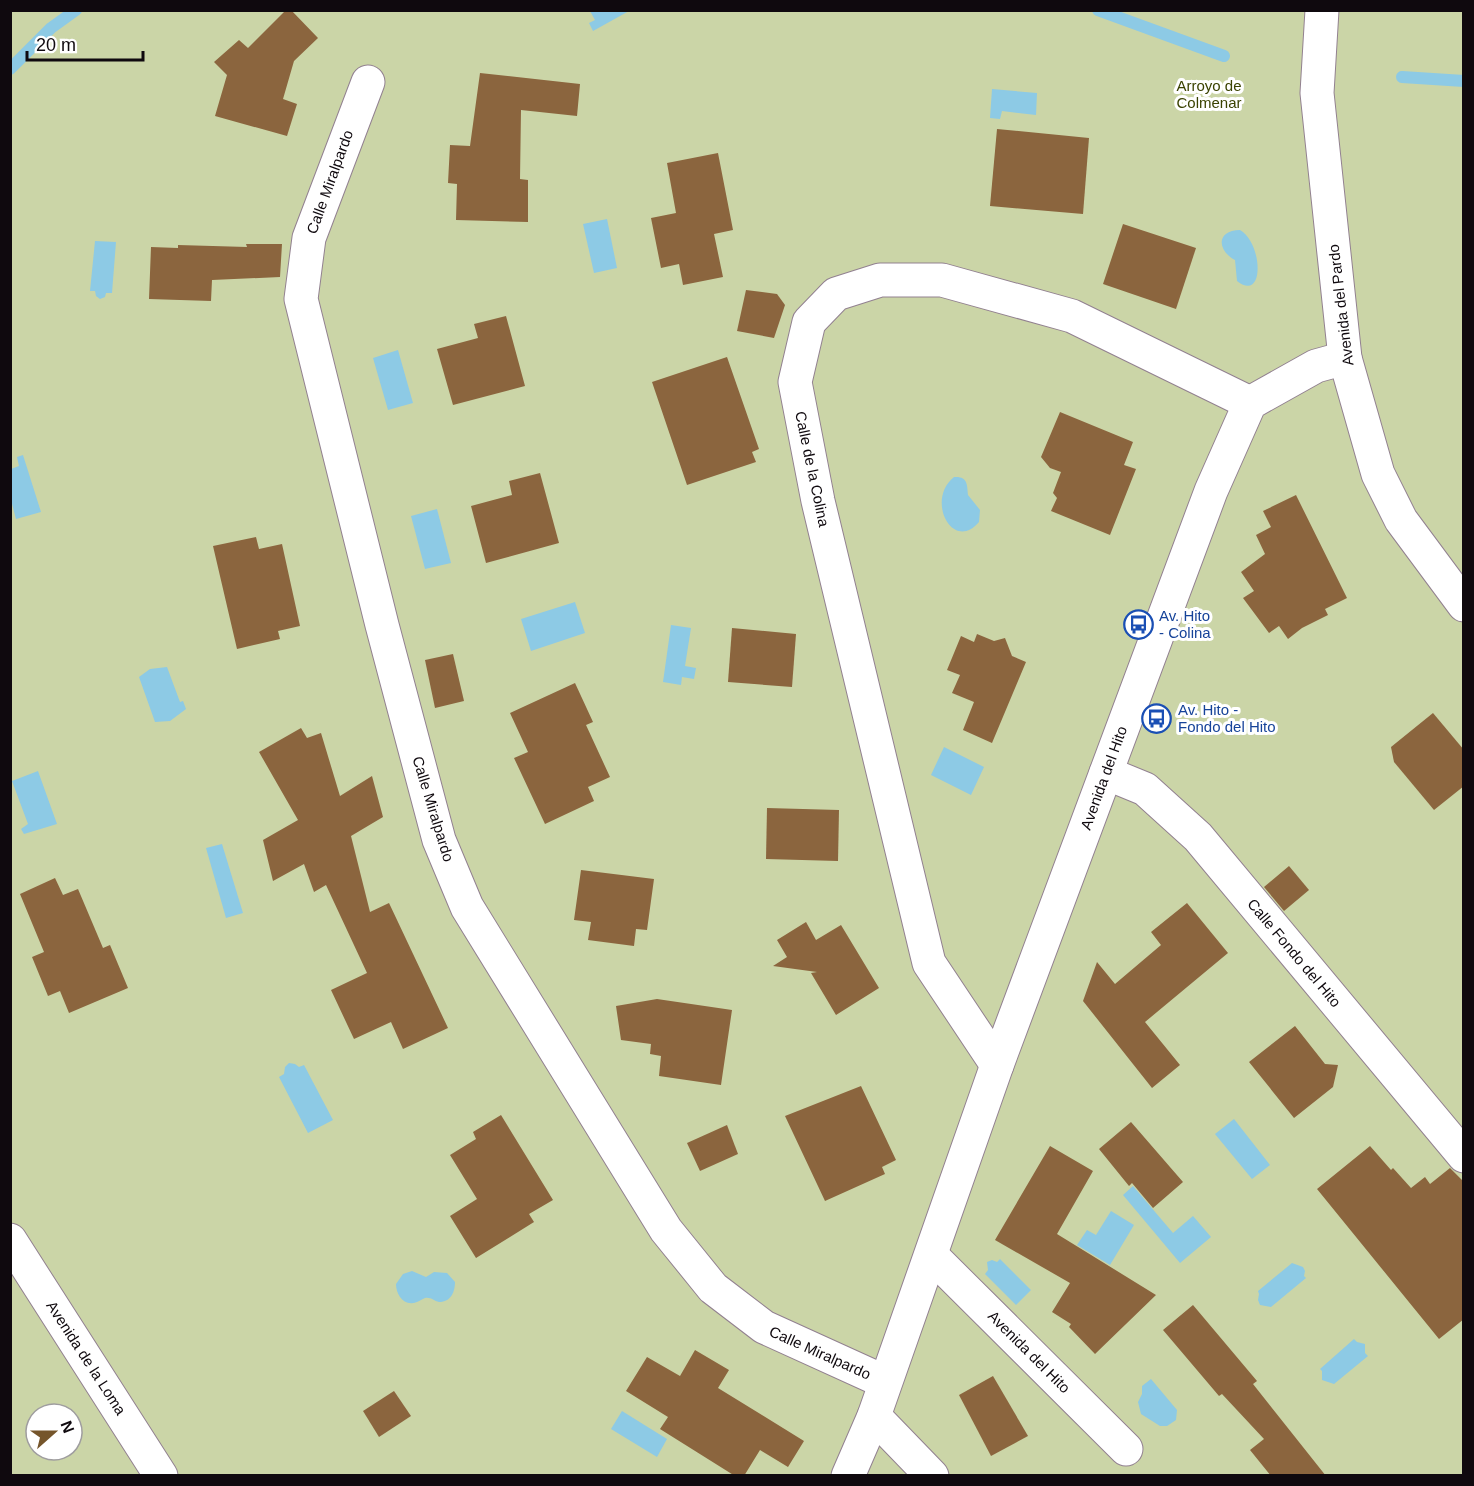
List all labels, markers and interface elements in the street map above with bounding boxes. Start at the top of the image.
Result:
scale bar [27,24,142,62]
text: 20 m [36,35,76,55]
park label: Arroyo de Colmenar [1176,77,1242,111]
street label: Calle Miralpardo [303,128,356,236]
street label: Avenida del Pardo [1325,243,1356,367]
street label: Calle de la Colina [792,410,833,529]
place label: Av. Hito - Colina [1159,607,1211,641]
bus stop icon: Av. Hito - Colina [1122,609,1154,641]
place label: Av. Hito - Fondo del Hito [1178,701,1276,735]
bus stop icon: Av. Hito - Fondo del Hito [1141,703,1173,735]
street label: Avenida del Hito [1077,724,1130,832]
street label: Calle Miralpardo [409,754,458,864]
street label: Calle Fondo del Hito [1244,895,1345,1010]
street label: Avenida de la Loma [43,1298,130,1418]
street label: Avenida del Hito [985,1307,1074,1396]
street label: Calle Miralpardo [767,1323,874,1383]
north arrow [24,1402,84,1462]
text: N [58,1418,78,1435]

